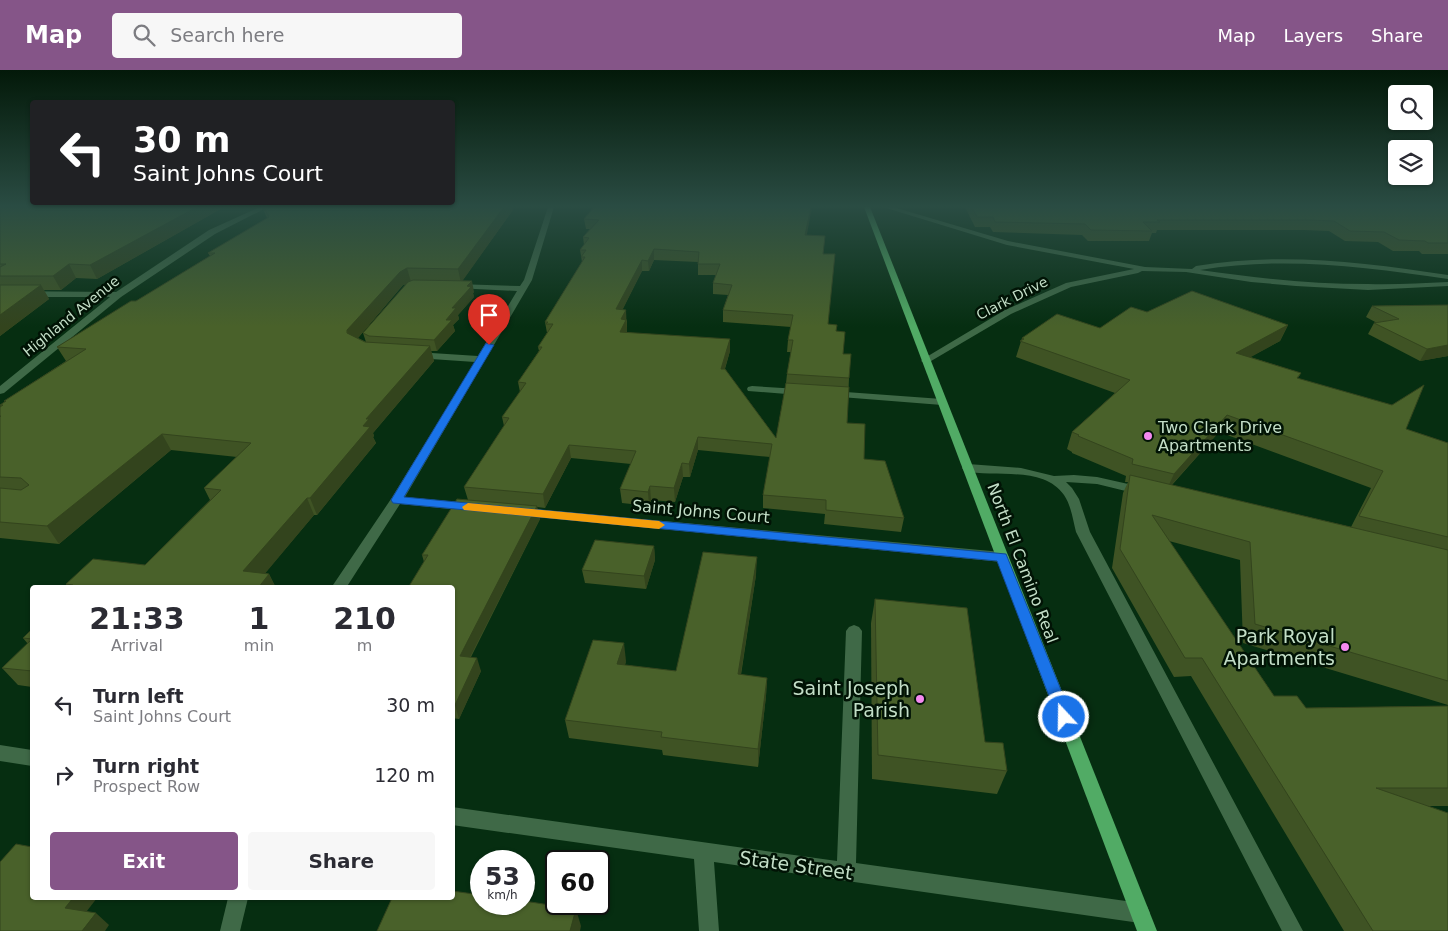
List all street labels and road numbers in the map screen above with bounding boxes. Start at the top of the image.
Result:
street label: Highland Avenue [20,272,122,360]
street label: Clark Drive [974,273,1050,323]
street label: North El Camino Real [983,480,1062,646]
street label: Saint Johns Court [631,496,771,527]
street label: State Street [738,846,854,884]

